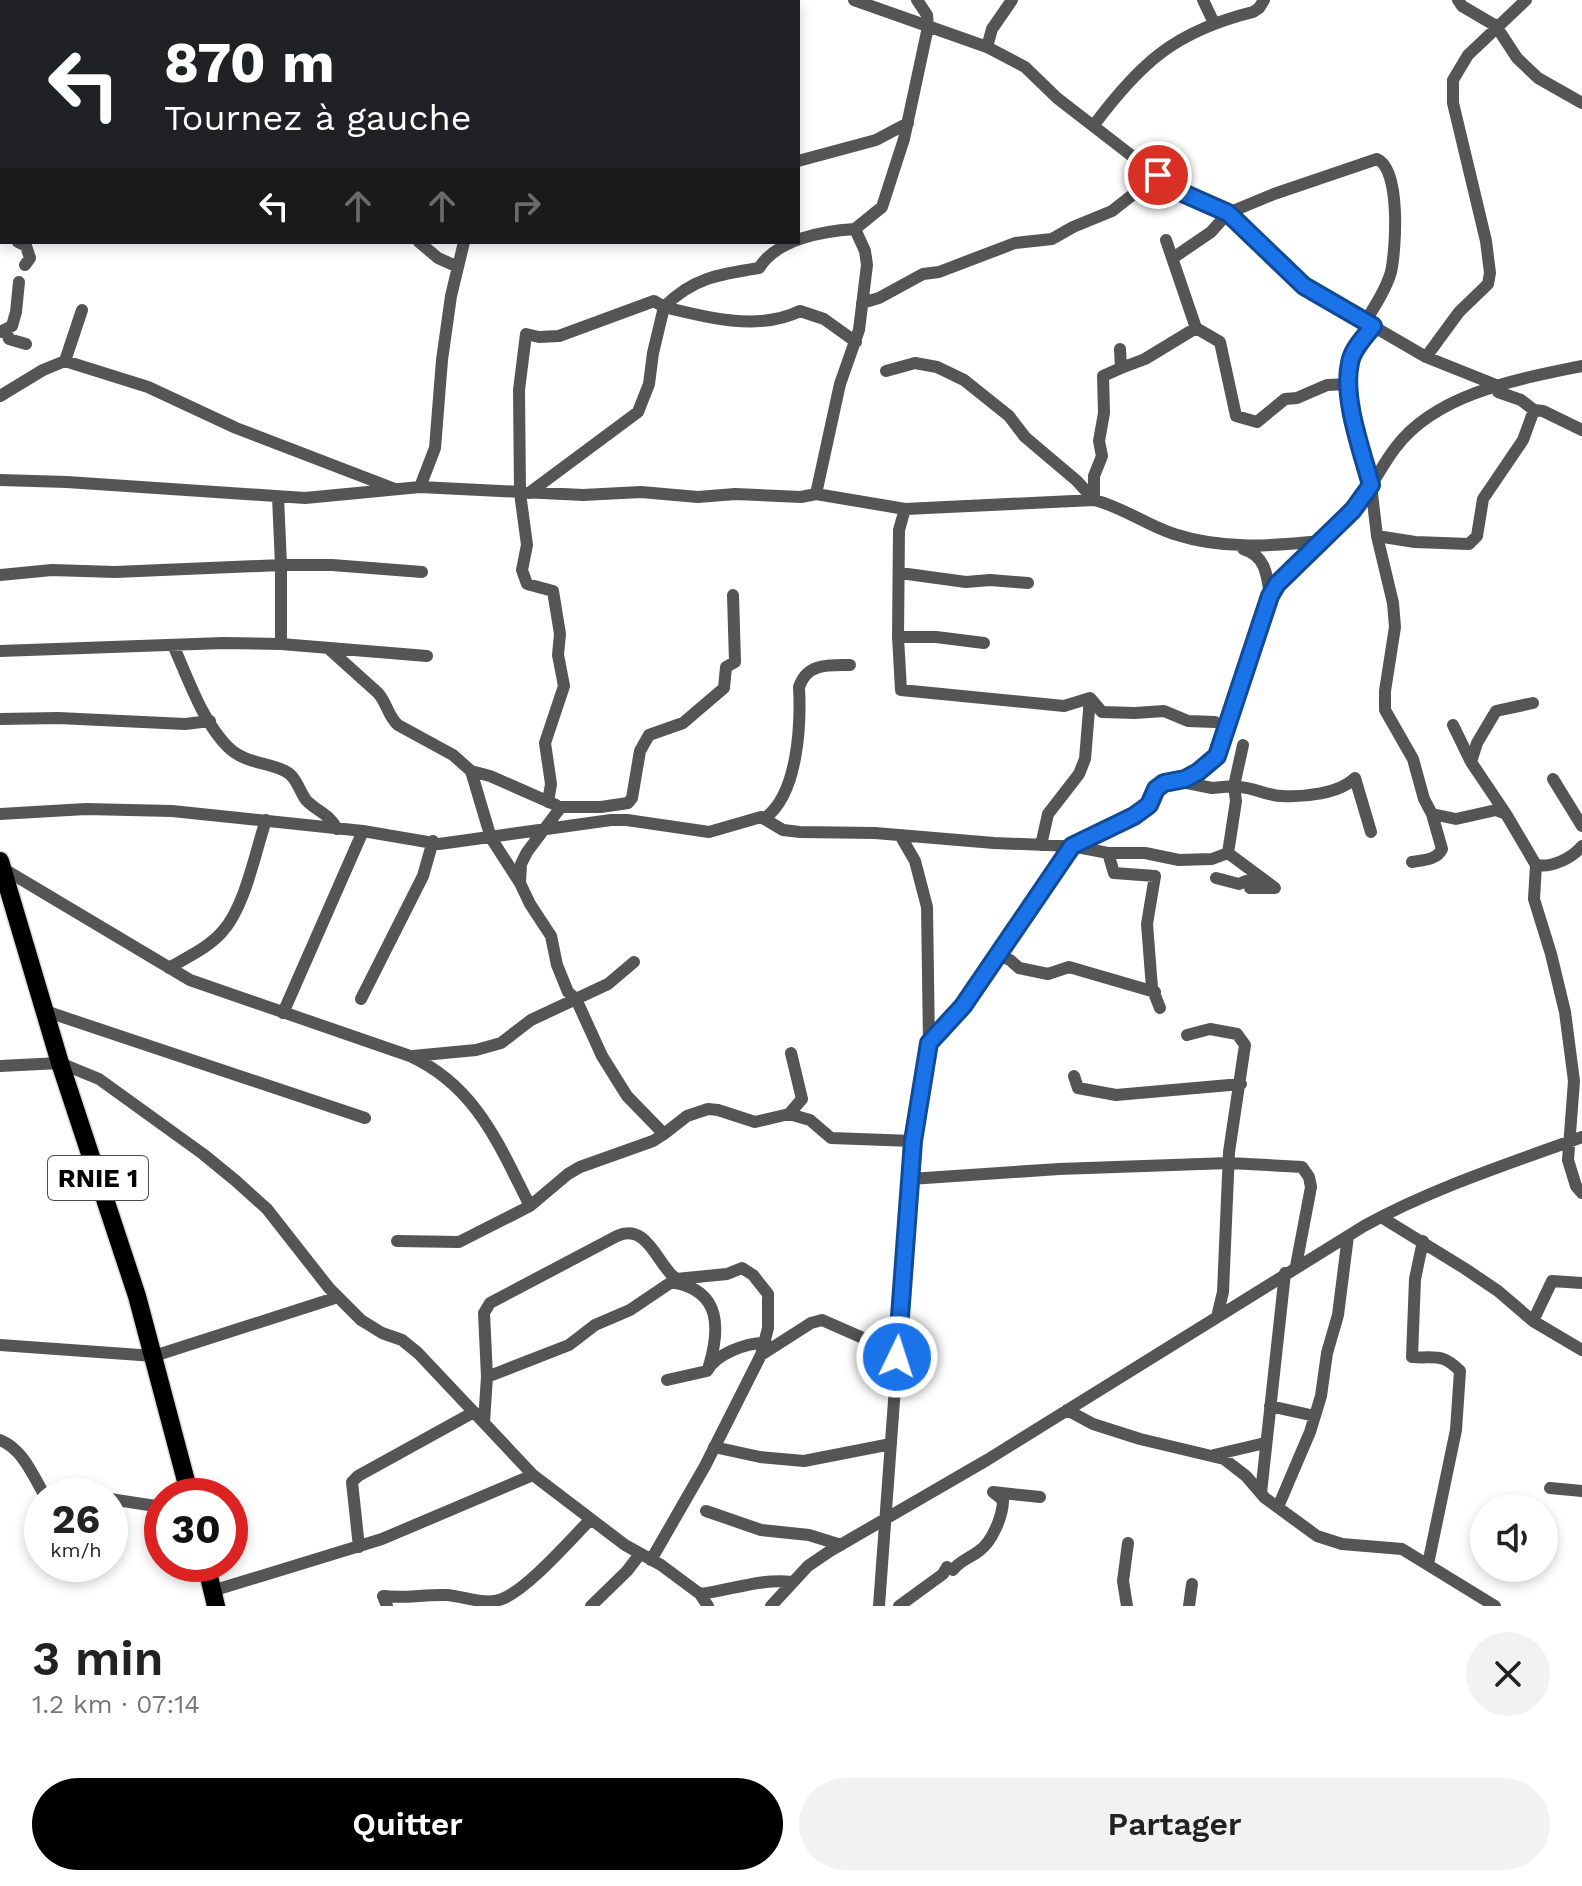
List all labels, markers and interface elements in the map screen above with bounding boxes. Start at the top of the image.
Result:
text: 870 m [164,30,335,96]
icon: left [32,32,136,136]
text: Tournez à gauche [164,97,472,139]
pin [1124,141,1192,209]
icon: arrive [1136,153,1180,197]
icon: left [252,184,296,228]
icon: ahead [336,184,380,228]
icon: ahead [420,184,464,228]
icon: right [504,184,548,228]
road number: RNIE 1 [48,1156,148,1200]
position arrow [855,1315,939,1399]
speed limit sign: 30 [144,1478,248,1582]
map controls [1470,1494,1558,1582]
button: sound [1470,1494,1558,1582]
text: 26 [52,1496,100,1543]
text: km/h [50,1538,102,1562]
text: 3 min [32,1630,164,1687]
button: close [1466,1632,1550,1716]
text: 1.2 km · 07:14 [32,1689,200,1719]
button: Quitter [32,1778,783,1870]
button: Partager [799,1778,1550,1870]

